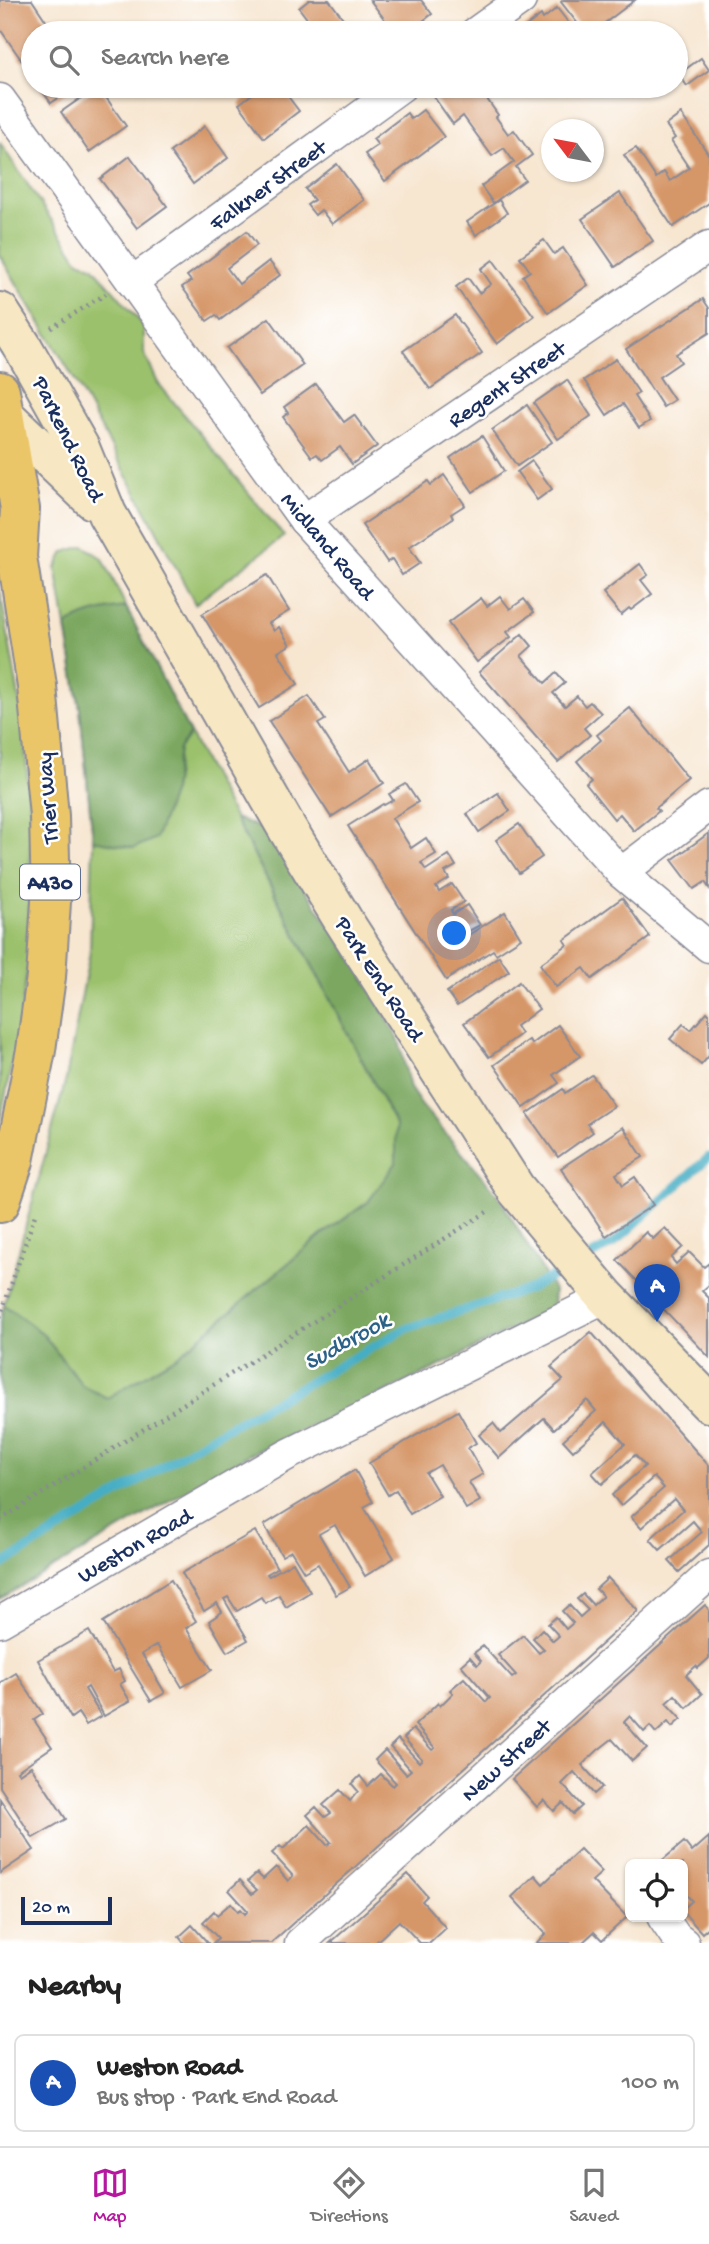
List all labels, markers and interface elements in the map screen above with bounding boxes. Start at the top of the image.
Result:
search box [21,21,688,98]
icon: search [45,41,83,79]
text: Search here [101,44,229,75]
north arrow [541,119,604,182]
street label: Falkner Street [205,135,334,239]
street label: Regent Street [444,336,573,435]
street label: Parkend Road [25,372,109,508]
street label: Midland Road [273,488,380,608]
street label: Trier Way [33,751,66,846]
road number: A430 [20,864,80,900]
street label: Park End Road [327,911,429,1049]
your location [437,916,471,950]
pin: A [634,1264,680,1322]
water label: Sudbrook [300,1307,398,1378]
street label: Weston Road [74,1503,199,1591]
street label: New Street [457,1713,559,1809]
map controls [625,1859,688,1922]
button: locate [625,1859,688,1922]
scale bar [21,1894,112,1926]
text: 20 m [32,1897,70,1920]
text: Nearby [28,1971,121,2006]
text: Weston Road [97,2054,242,2085]
text: A [46,2070,60,2097]
text: 100 m [622,2070,679,2097]
text: Bus stop · Park End Road [97,2085,336,2112]
tab: Map [91,2164,129,2229]
tab: Directions [311,2164,388,2229]
tab: Saved [569,2164,618,2229]

